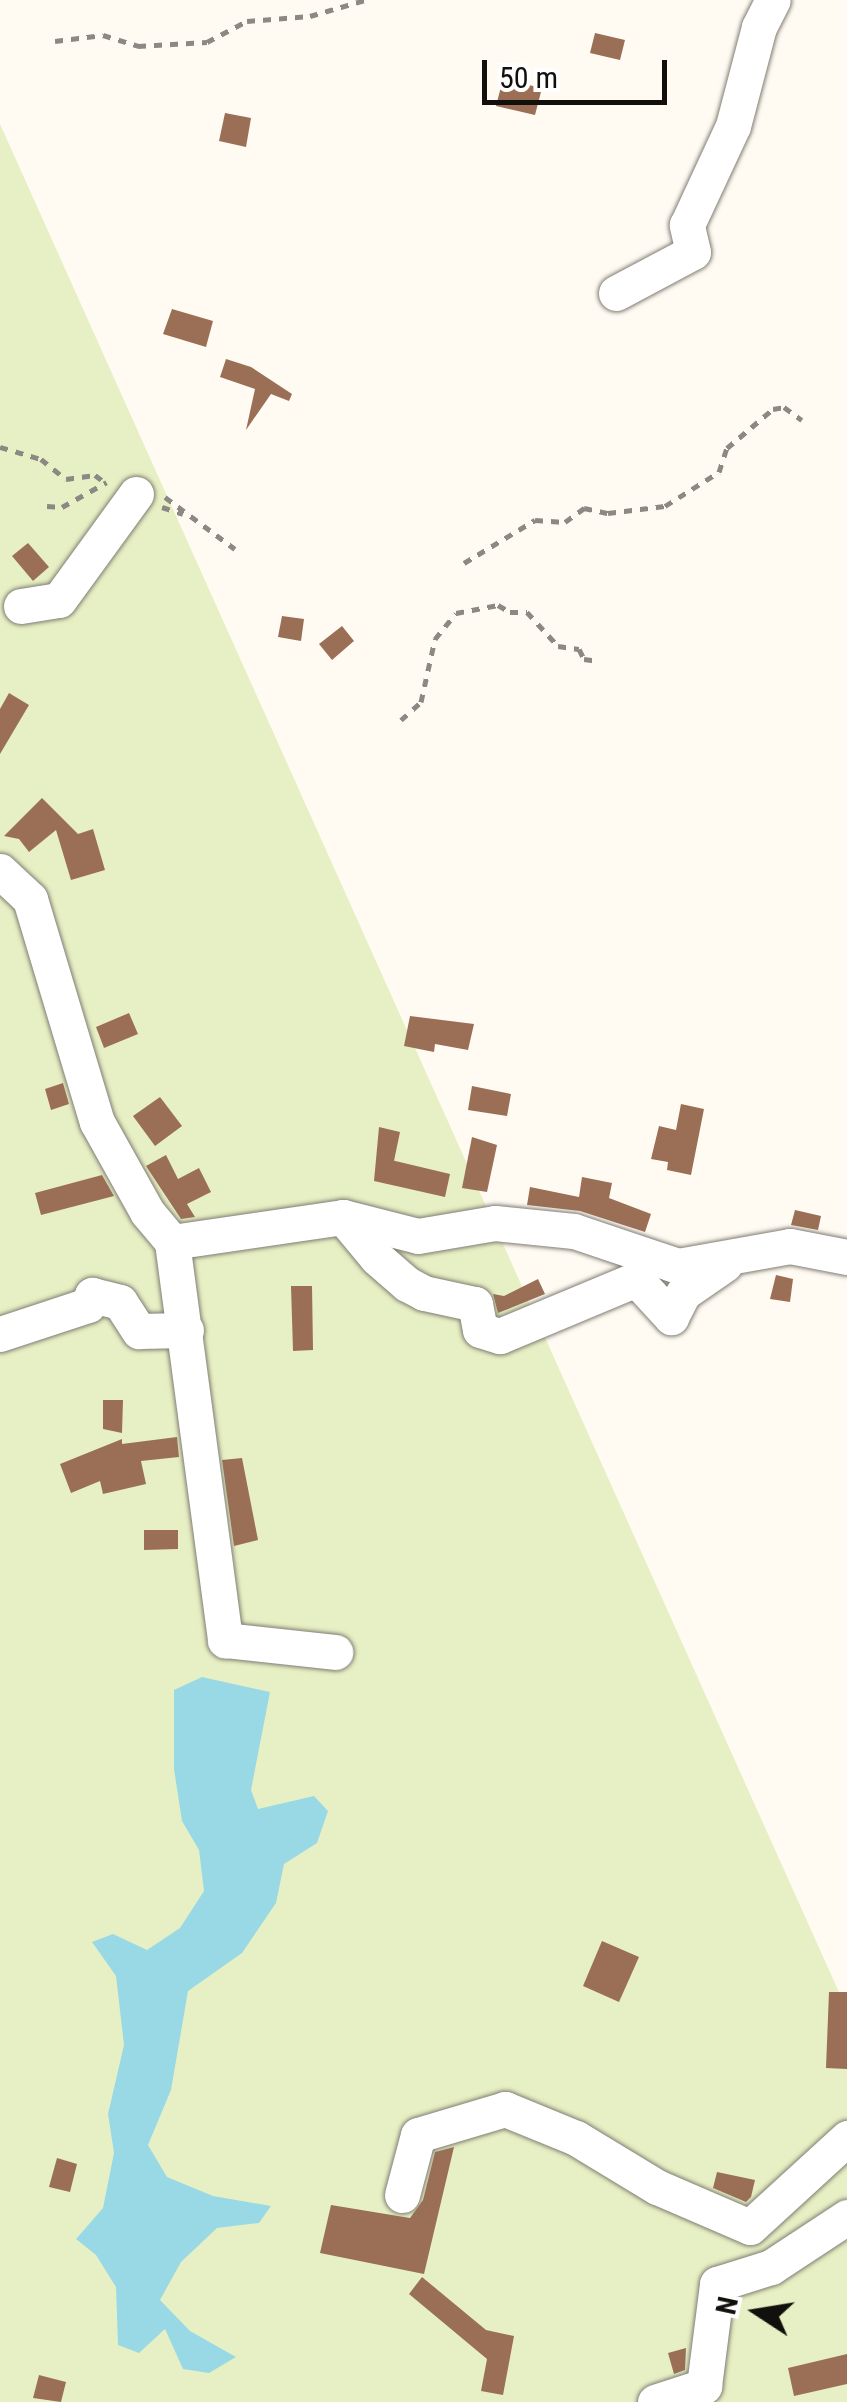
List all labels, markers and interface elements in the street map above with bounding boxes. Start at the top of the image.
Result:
scale bar [487,40,672,102]
text: 50 m [499,60,558,95]
north arrow [707,2262,807,2362]
text: N [709,2294,745,2317]

